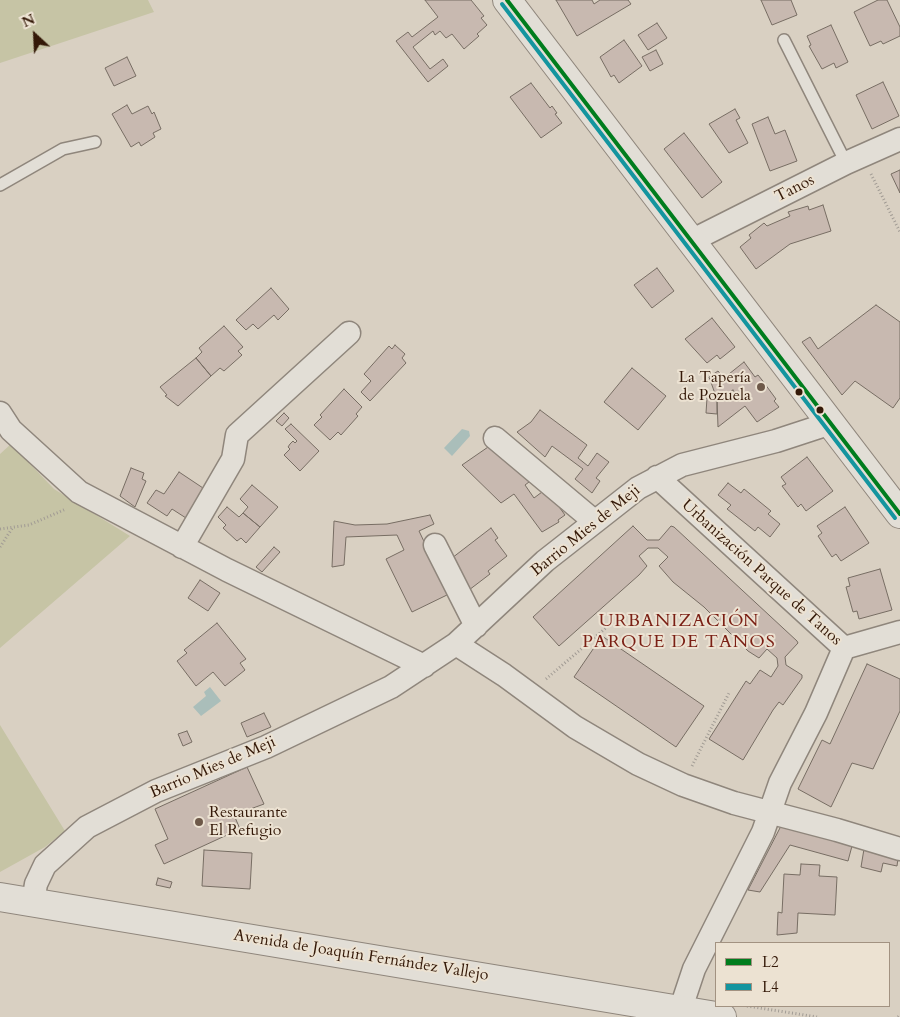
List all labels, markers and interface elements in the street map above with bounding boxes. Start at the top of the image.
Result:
north arrow [10,10,60,60]
text: N [19,10,38,32]
street label: Tanos [772,171,818,207]
place label: La Tapería de Pozuela [678,368,751,406]
marker: La Tapería de Pozuela [755,381,767,393]
unlabelled marker [794,387,804,397]
unlabelled marker [815,405,825,415]
street label: Barrio Mies de Meji [528,481,644,581]
street label: Urbanización Parque de Tanos [677,496,845,650]
district label: URBANIZACIÓN PARQUE DE TANOS [580,611,778,654]
street label: Barrio Mies de Meji [147,733,279,803]
place label: Restaurante El Refugio [209,803,288,841]
marker: Restaurante El Refugio [193,816,205,828]
street label: Avenida de Joaquín Fernández Vallejo [232,926,490,986]
legend [715,942,890,1007]
text: L2 [762,952,779,972]
text: L4 [762,977,779,997]

